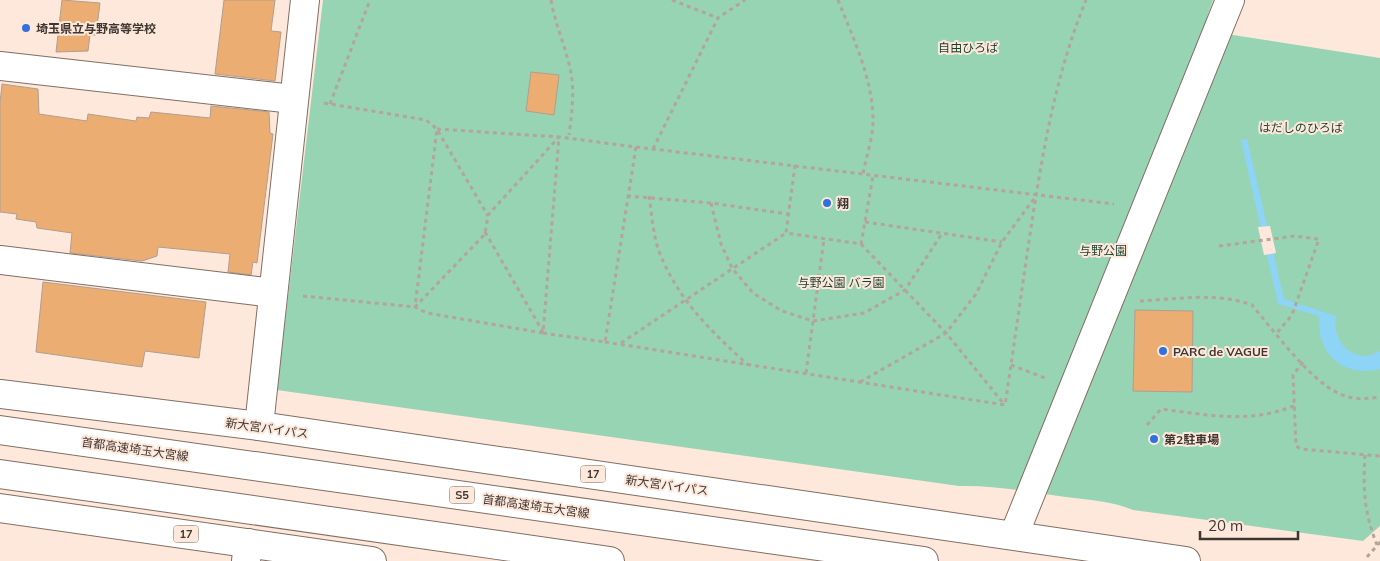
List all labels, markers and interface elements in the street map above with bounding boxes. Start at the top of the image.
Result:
place label: 埼玉県立与野高等学校 [36,21,156,36]
marker: 埼玉県立与野高等学校 [20,22,32,34]
park label: 自由ひろば [938,40,998,55]
park label: はだしのひろば [1259,120,1343,135]
place label: 翔 [837,196,849,211]
marker: 翔 [821,197,833,209]
park label: 与野公園 [1079,243,1127,258]
park label: 与野公園 バラ園 [797,275,885,290]
place label: PARC de VAGUE [1173,344,1268,359]
marker: PARC de VAGUE [1157,345,1169,357]
street label: 新大宮バイパス [224,415,310,441]
place label: 第2駐車場 [1164,432,1219,447]
marker: 第2駐車場 [1148,433,1160,445]
street label: 首都高速埼玉大宮線 [80,434,190,464]
road number: 17 [580,466,606,482]
street label: 新大宮バイパス [624,472,710,498]
road number: S5 [450,486,474,504]
street label: 首都高速埼玉大宮線 [481,491,591,521]
scale bar [1200,508,1298,540]
text: 20 m [1208,516,1243,535]
road number: 17 [174,526,198,542]

